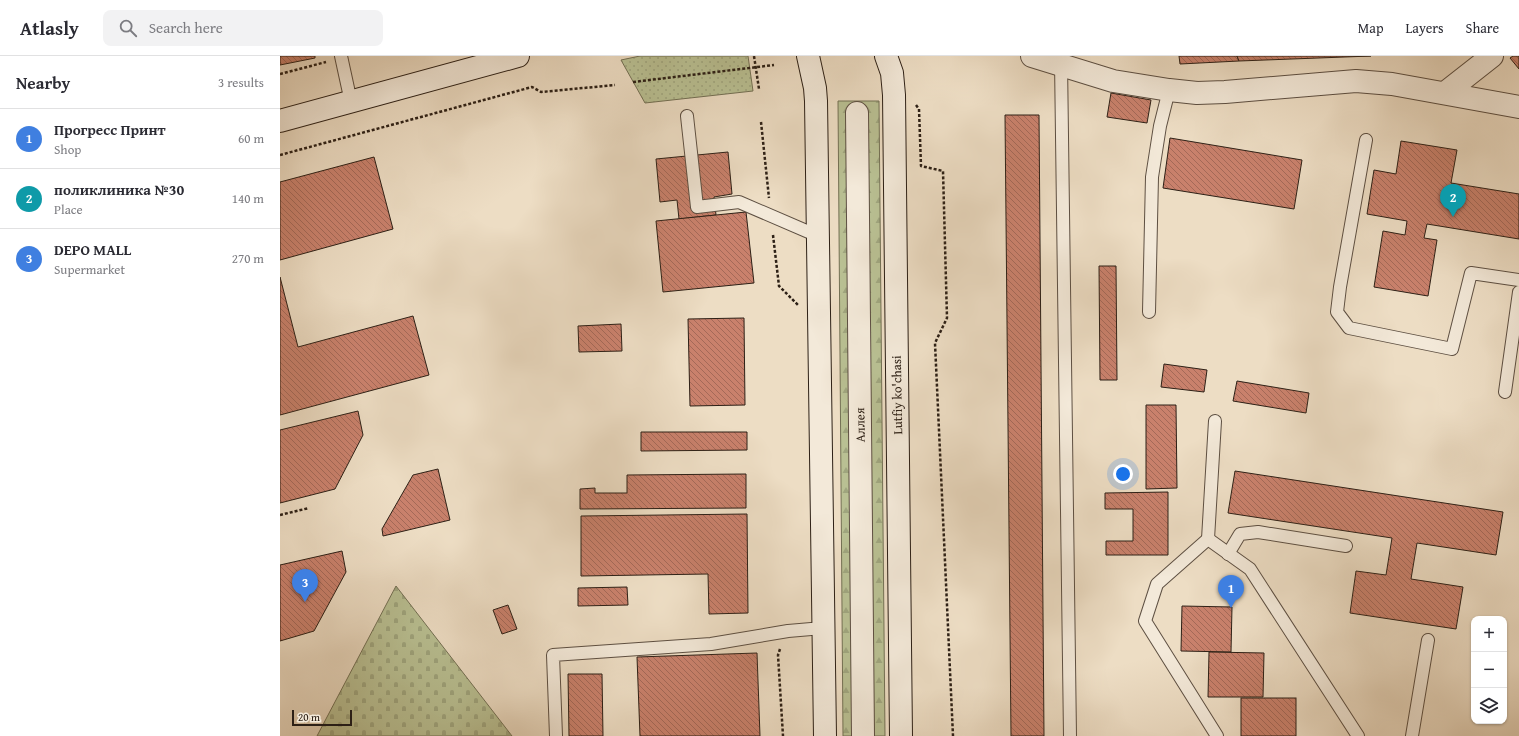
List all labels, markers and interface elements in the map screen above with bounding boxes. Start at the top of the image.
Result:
search box [103,10,383,46]
text: Atlasly [20,14,79,42]
icon: search [117,17,139,39]
text: Search here [149,17,223,38]
text: Map [1358,18,1384,38]
text: Layers [1406,18,1444,38]
text: Share [1466,18,1499,38]
text: Nearby [16,70,70,95]
text: 3 results [218,73,264,92]
text: Прогресс Принт [54,119,166,140]
text: 1 [26,129,32,148]
text: 60 m [238,129,264,148]
text: Shop [54,140,81,159]
text: поликлиника №30 [54,179,184,200]
pin: 2 [1440,184,1466,217]
text: 2 [26,189,32,208]
text: 140 m [232,189,264,208]
text: Place [54,200,83,219]
text: DEPO MALL [54,239,131,260]
text: 3 [26,249,32,268]
text: 270 m [232,249,264,268]
text: Supermarket [54,260,125,279]
street label: Lutfiy ko'chasi [887,355,907,435]
street label: Аллея [850,407,870,443]
your location [1113,464,1133,484]
pin: 3 [292,569,318,602]
pin: 1 [1218,575,1244,608]
map controls [1471,616,1507,724]
button: + [1471,616,1507,652]
button: − [1471,652,1507,688]
button: layers [1471,688,1507,724]
scale bar [292,708,352,727]
text: 20 m [298,709,320,725]

